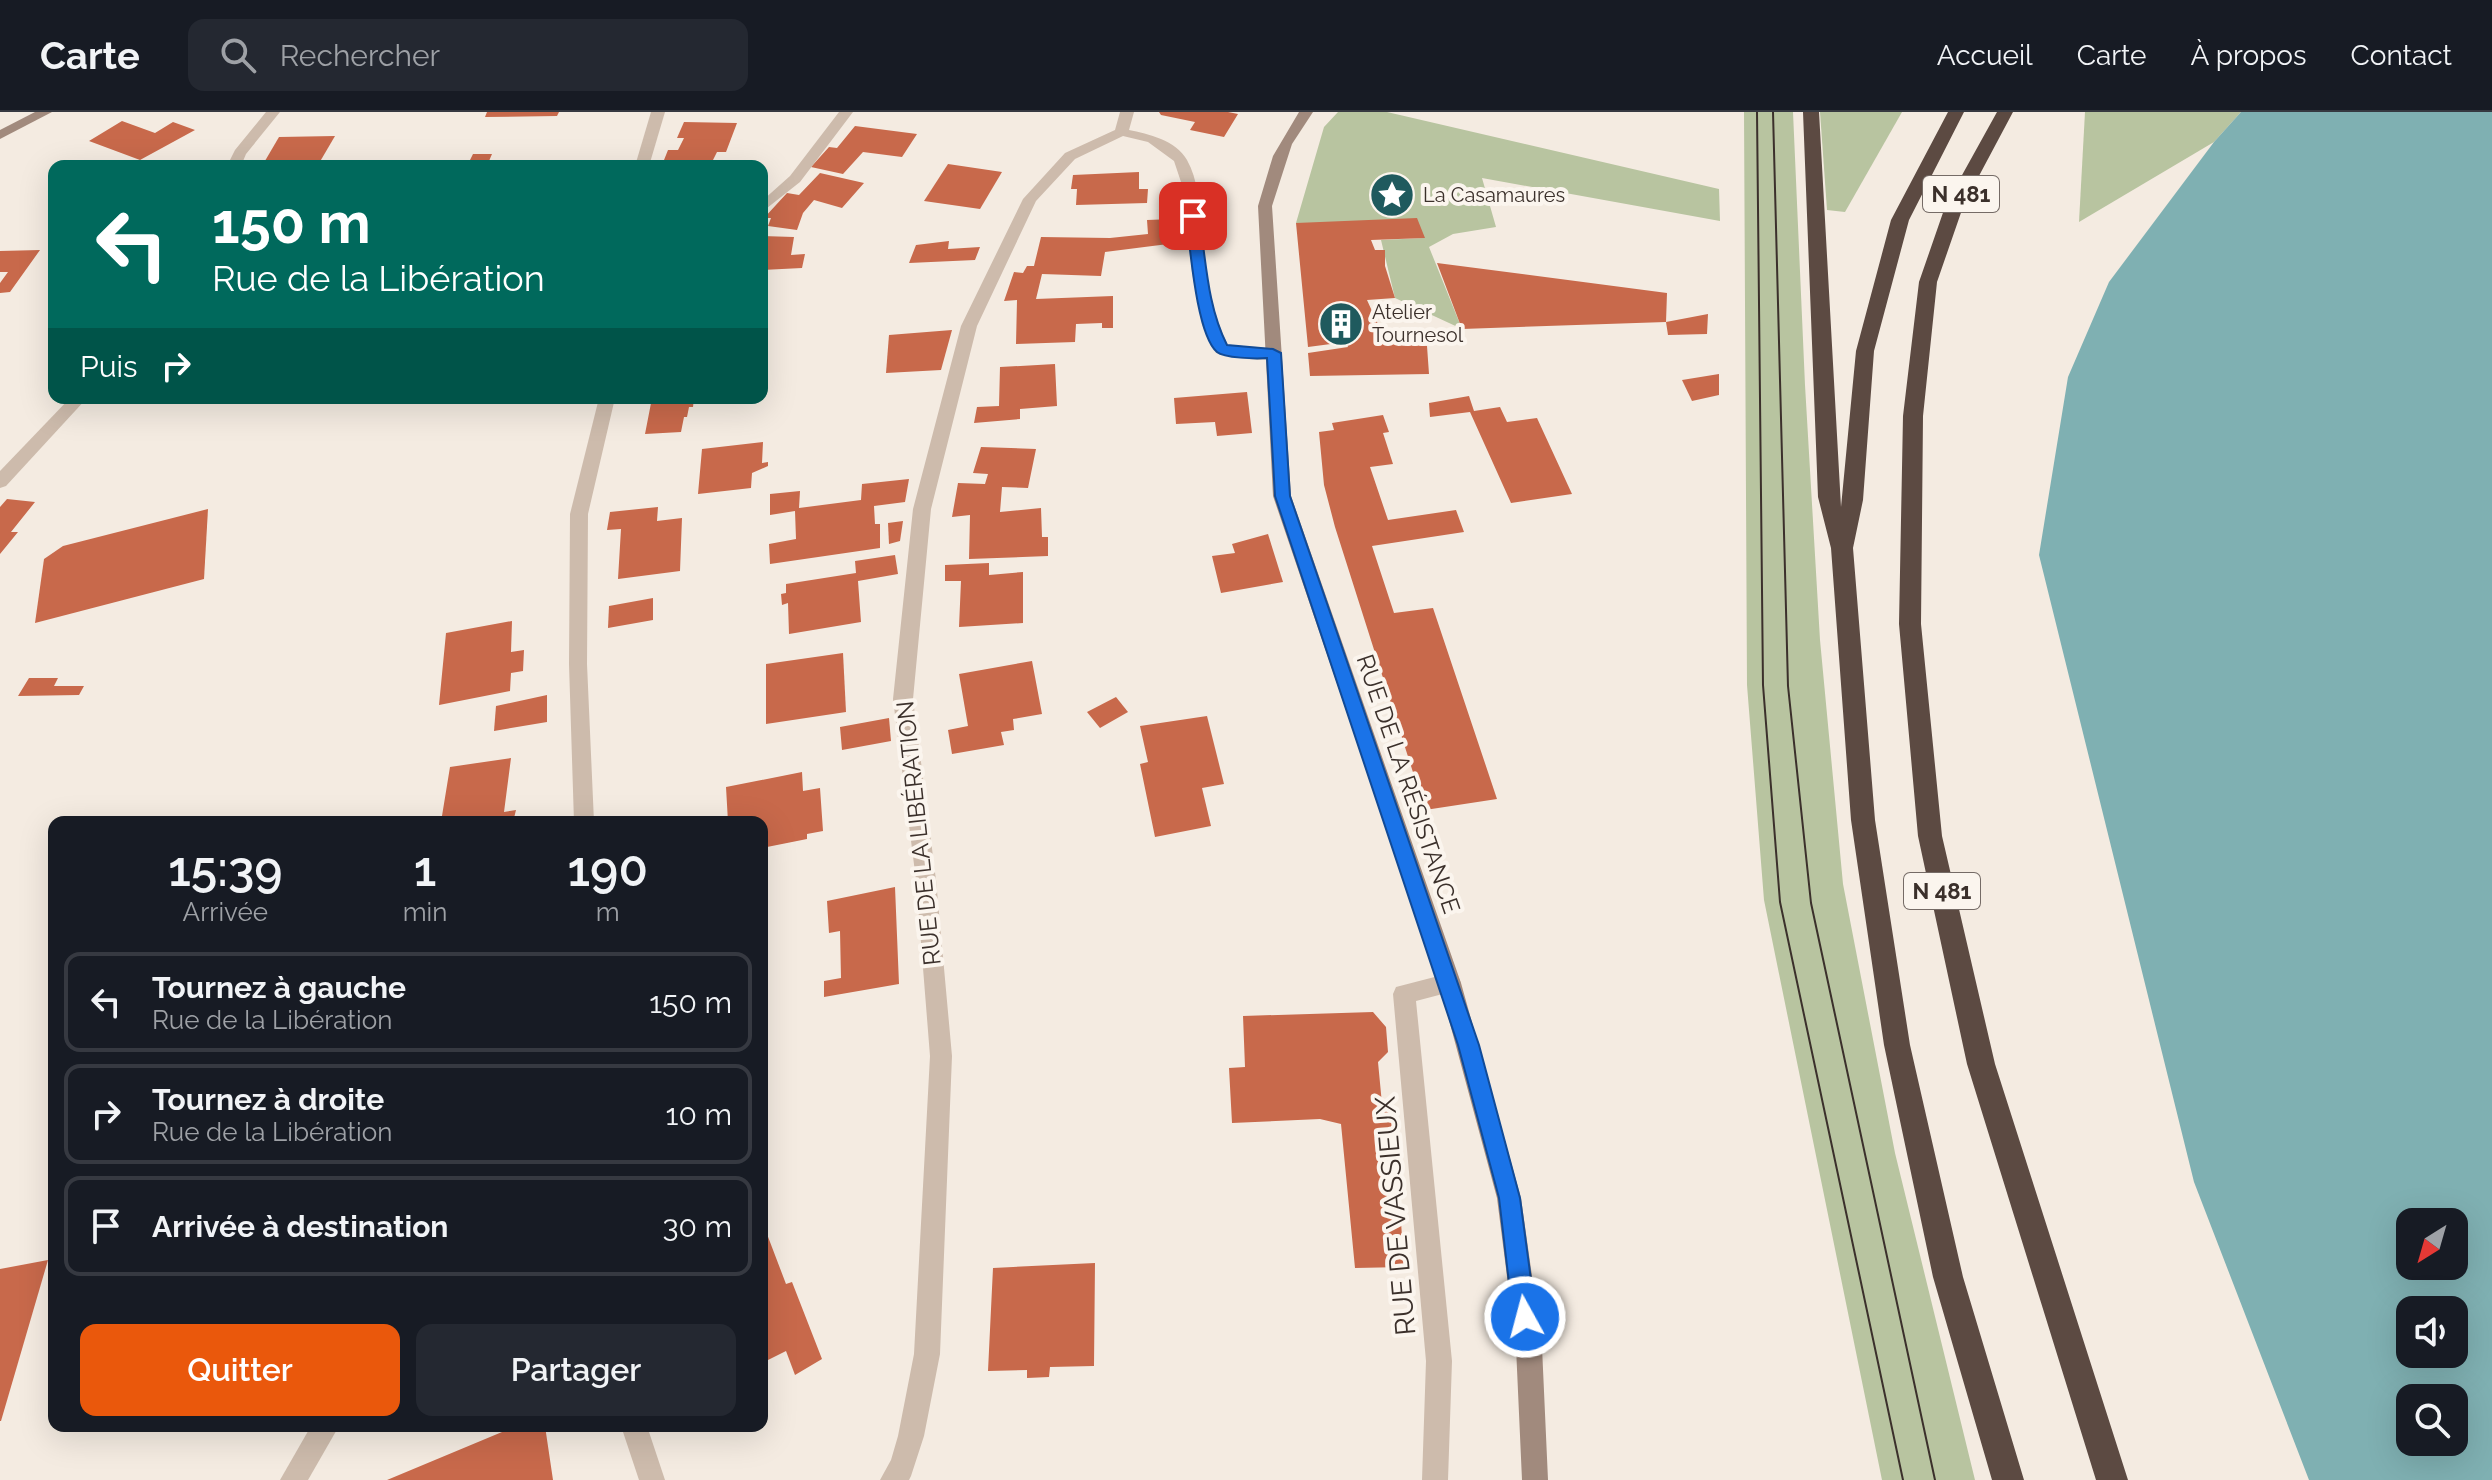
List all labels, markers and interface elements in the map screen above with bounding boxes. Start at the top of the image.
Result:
search box [188,19,748,91]
text: Carte [40,33,140,78]
icon: search [216,33,260,77]
text: Rechercher [280,38,440,73]
text: Accueil [1937,39,2033,72]
text: Carte [2077,39,2147,72]
text: À propos [2191,39,2307,72]
text: Contact [2351,39,2452,72]
place icon: La Casamaures [1368,171,1416,219]
road number: N 481 [1923,176,1999,212]
pin [1159,182,1227,250]
place label: La Casamaures [1423,183,1565,207]
text: 150 m [212,190,371,256]
icon: left [80,192,184,296]
icon: arrive [1171,194,1215,238]
text: Rue de la Libération [212,257,545,299]
building icon: Atelier Tournesol [1317,300,1365,348]
place label: Atelier Tournesol [1372,300,1464,347]
icon: right [154,344,198,388]
text: Puis [80,349,138,384]
street label: RUE DE LA RÉSISTANCE [1350,650,1466,917]
street label: RUE DE LA LIBÉRATION [890,699,947,967]
text: 15:39 [168,841,283,897]
text: 1 [414,841,436,897]
text: 190 [568,841,648,897]
road number: N 481 [1904,873,1980,909]
text: Arrivée [183,897,268,927]
text: min [403,897,447,927]
text: m [596,897,620,927]
text: Tournez à gauche [152,970,406,1005]
icon: left [84,980,128,1024]
text: 150 m [649,985,732,1020]
text: Rue de la Libération [152,1005,392,1035]
text: Tournez à droite [152,1082,384,1117]
icon: right [84,1092,128,1136]
street label: RUE DE VASSIEUX [1369,1095,1422,1337]
text: 10 m [666,1097,732,1132]
text: Rue de la Libération [152,1117,392,1147]
icon: arrive [84,1204,128,1248]
north arrow [2396,1208,2468,1280]
map controls [2396,1208,2468,1456]
text: Arrivée à destination [152,1209,448,1244]
text: 30 m [662,1209,732,1244]
position arrow [1483,1275,1567,1359]
button: sound [2396,1296,2468,1368]
button: Quitter [80,1324,400,1416]
button: Partager [416,1324,736,1416]
button: search [2396,1384,2468,1456]

